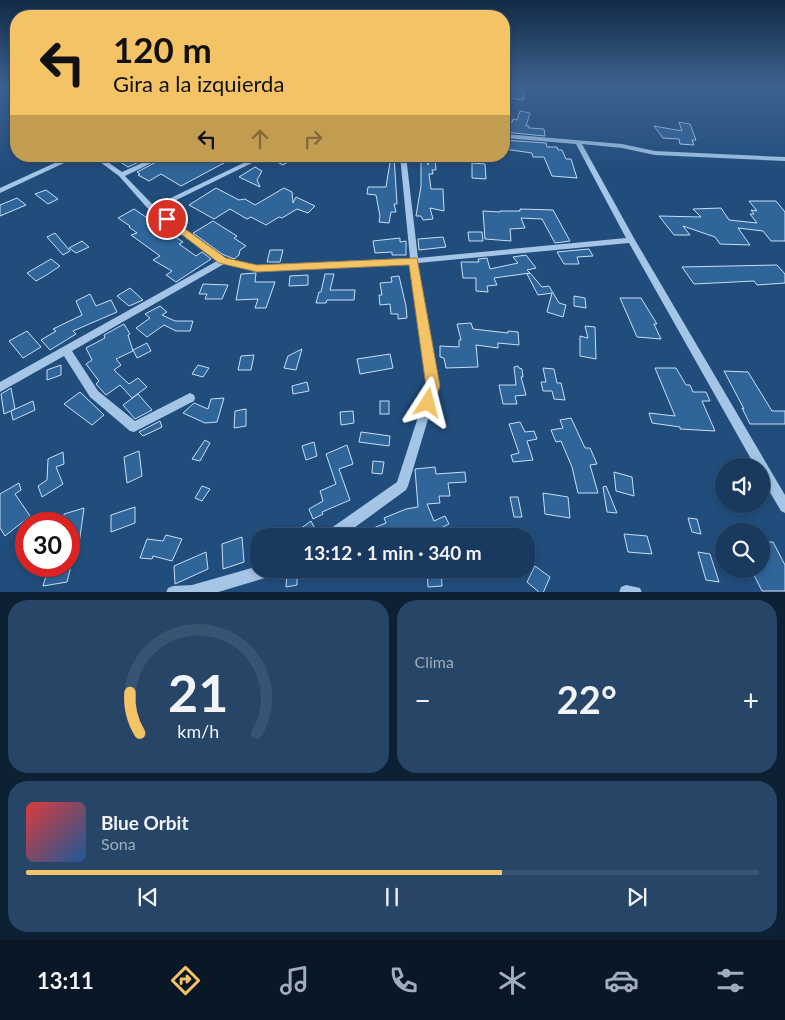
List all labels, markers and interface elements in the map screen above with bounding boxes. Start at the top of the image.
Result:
text: 120 m [113,28,212,70]
icon: left [30,30,95,95]
text: Gira a la izquierda [113,70,284,97]
icon: left [193,125,221,153]
icon: ahead [246,125,274,153]
icon: right [299,125,327,153]
pin [146,198,188,240]
icon: arrive [153,205,181,233]
position arrow [401,376,453,428]
map controls [715,458,770,578]
button: sound [715,458,770,513]
speed limit sign: 30 [15,512,80,577]
button: search [715,523,770,578]
text: 13:12 · 1 min · 340 m [303,541,482,564]
text: Clima [415,652,454,671]
text: 21 [168,661,228,723]
text: 22° [557,676,617,722]
text: − [415,683,431,717]
text: + [743,683,759,717]
text: km/h [177,720,219,742]
text: Blue Orbit [101,811,189,834]
text: Sona [101,834,136,853]
icon: previous [134,883,162,911]
icon: pause [378,883,406,911]
icon: next [623,883,651,911]
icon: directions [168,963,203,998]
icon: music [277,963,312,998]
icon: phone [386,963,421,998]
icon: climate [495,963,530,998]
icon: car [604,963,639,998]
icon: filters [713,963,748,998]
text: 13:11 [37,967,94,994]

